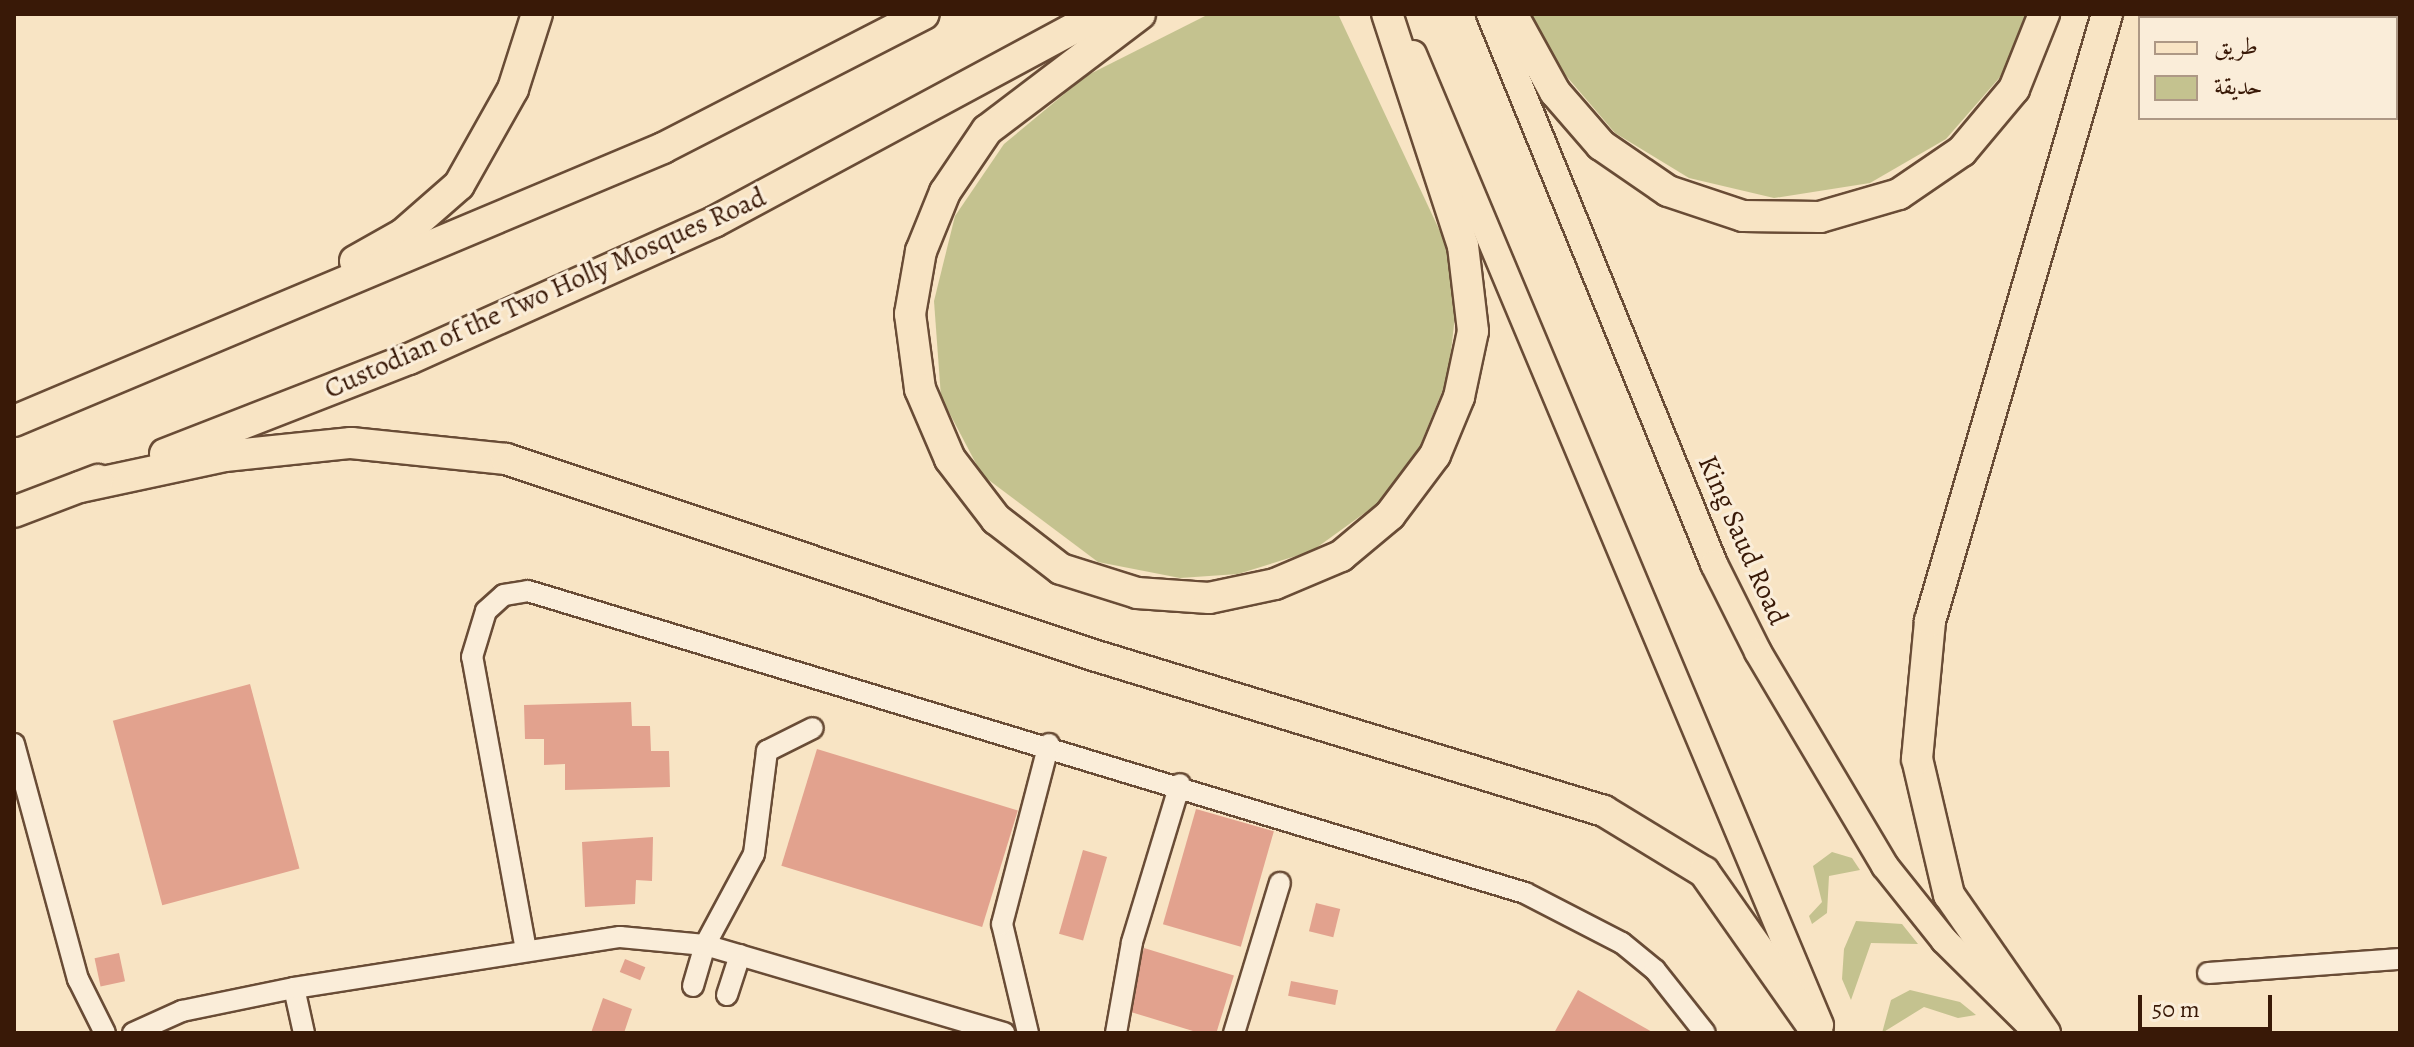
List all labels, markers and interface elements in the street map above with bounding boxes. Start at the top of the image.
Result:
legend [2138,16,2398,120]
text: طريق [2214,30,2258,62]
text: حديقة [2214,70,2263,102]
street label: Custodian of the Two Holly Mosques Road [319,180,771,406]
street label: King Saud Road [1691,450,1795,630]
scale bar [2142,979,2276,1029]
text: 50 m [2152,993,2200,1025]

